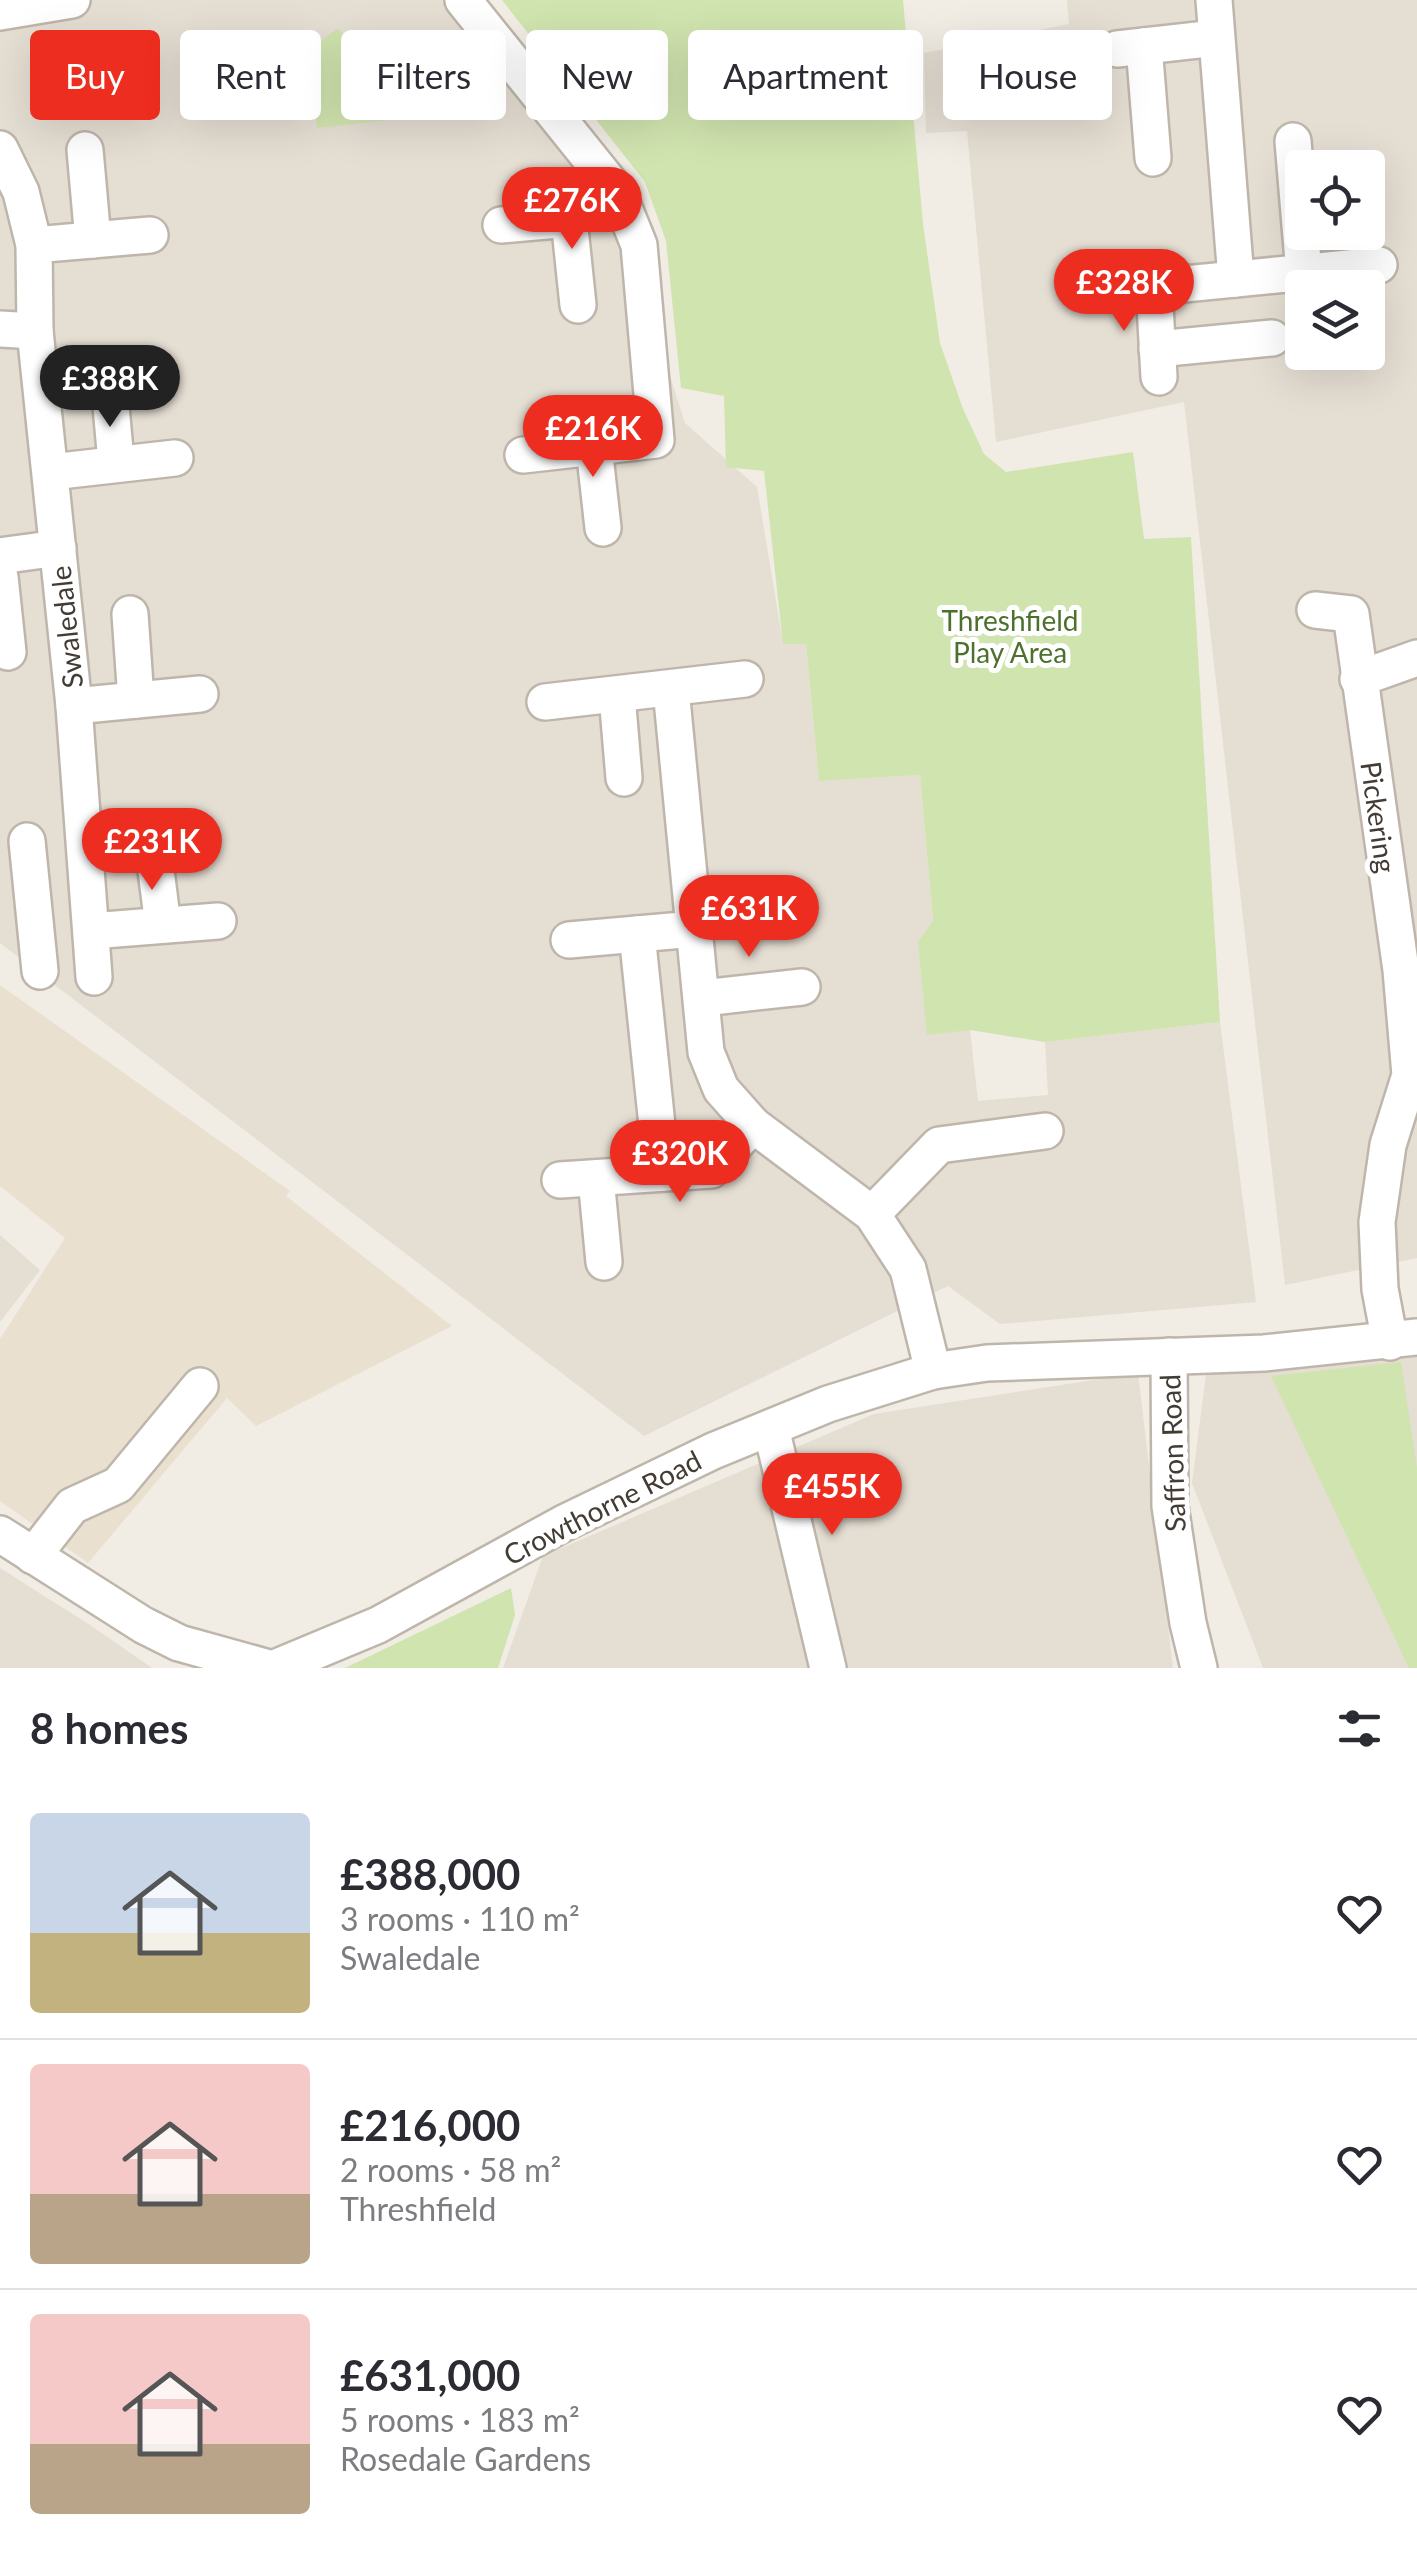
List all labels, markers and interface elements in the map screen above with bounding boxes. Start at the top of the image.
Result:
chip: Buy [30,30,160,120]
chip: Rent [180,30,321,120]
chip: Filters [341,30,506,120]
chip: New [526,30,668,120]
chip: Apartment [688,30,923,120]
chip: House [943,30,1112,120]
map controls [1285,150,1385,370]
button: locate [1285,150,1385,250]
pin: £276K [502,167,642,252]
text: £276K [524,180,620,219]
pin: £328K [1054,249,1194,334]
text: £328K [1076,262,1172,301]
button: layers [1285,270,1385,370]
pin: £388K [40,345,180,430]
text: £388K [62,358,158,397]
pin: £216K [523,395,663,480]
text: £216K [545,408,641,447]
street label: Swaledale [43,564,89,690]
park label: Threshfield Play Area [942,603,1078,669]
street label: Pickering [1354,759,1404,875]
pin: £231K [82,808,222,893]
text: £231K [104,821,200,860]
pin: £631K [679,875,819,960]
text: £631K [701,888,797,927]
pin: £320K [610,1120,750,1205]
text: £320K [632,1133,728,1172]
street label: Saffron Road [1152,1374,1192,1532]
street label: Crowthorne Road [497,1443,707,1571]
pin: £455K [762,1453,902,1538]
text: £455K [784,1466,880,1505]
icon: filters [1332,1701,1387,1756]
text: 8 homes [30,1703,188,1753]
text: £388,000 [340,1849,520,1899]
icon: home [110,1853,230,1973]
icon: heart [1332,1886,1387,1941]
text: 3 rooms · 110 m² [340,1899,580,1938]
text: Swaledale [340,1938,480,1977]
text: £216,000 [340,2100,520,2150]
icon: home [110,2104,230,2224]
icon: heart [1332,2137,1387,2192]
text: 2 rooms · 58 m² [340,2150,561,2189]
text: Threshfield [340,2189,497,2228]
text: £631,000 [340,2350,520,2400]
icon: home [110,2354,230,2474]
icon: heart [1332,2387,1387,2442]
text: 5 rooms · 183 m² [340,2400,580,2439]
text: Rosedale Gardens [340,2439,591,2478]

